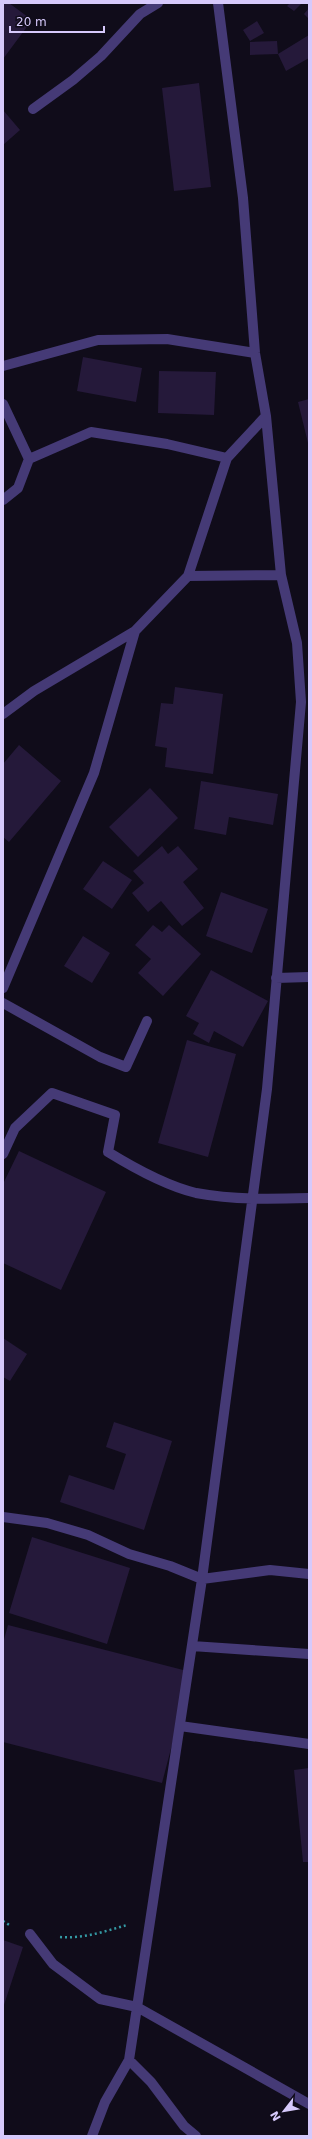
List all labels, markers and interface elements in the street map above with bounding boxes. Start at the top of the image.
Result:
scale bar [10,8,104,34]
text: 20 m [16,15,47,29]
north arrow [264,2091,304,2131]
text: N [268,2109,284,2123]

